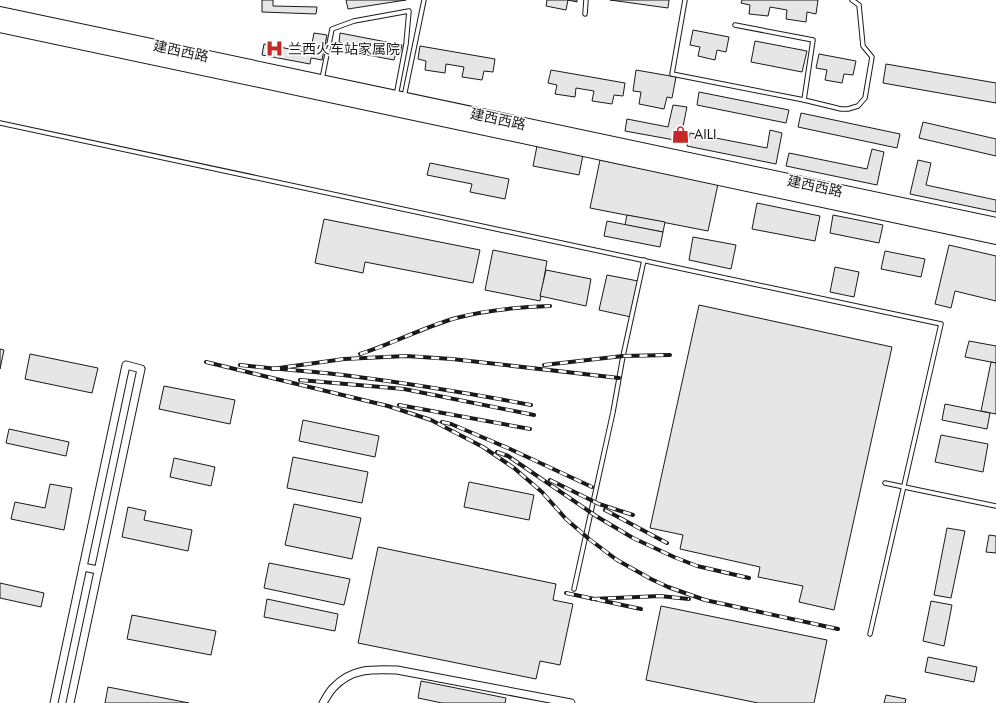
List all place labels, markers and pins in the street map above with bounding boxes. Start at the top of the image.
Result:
hospital icon: 兰西火车站家属院 [265,39,285,59]
place label: 兰西火车站家属院 [288,39,400,59]
shop icon: AILI [671,124,691,144]
place label: AILI [694,124,716,144]

